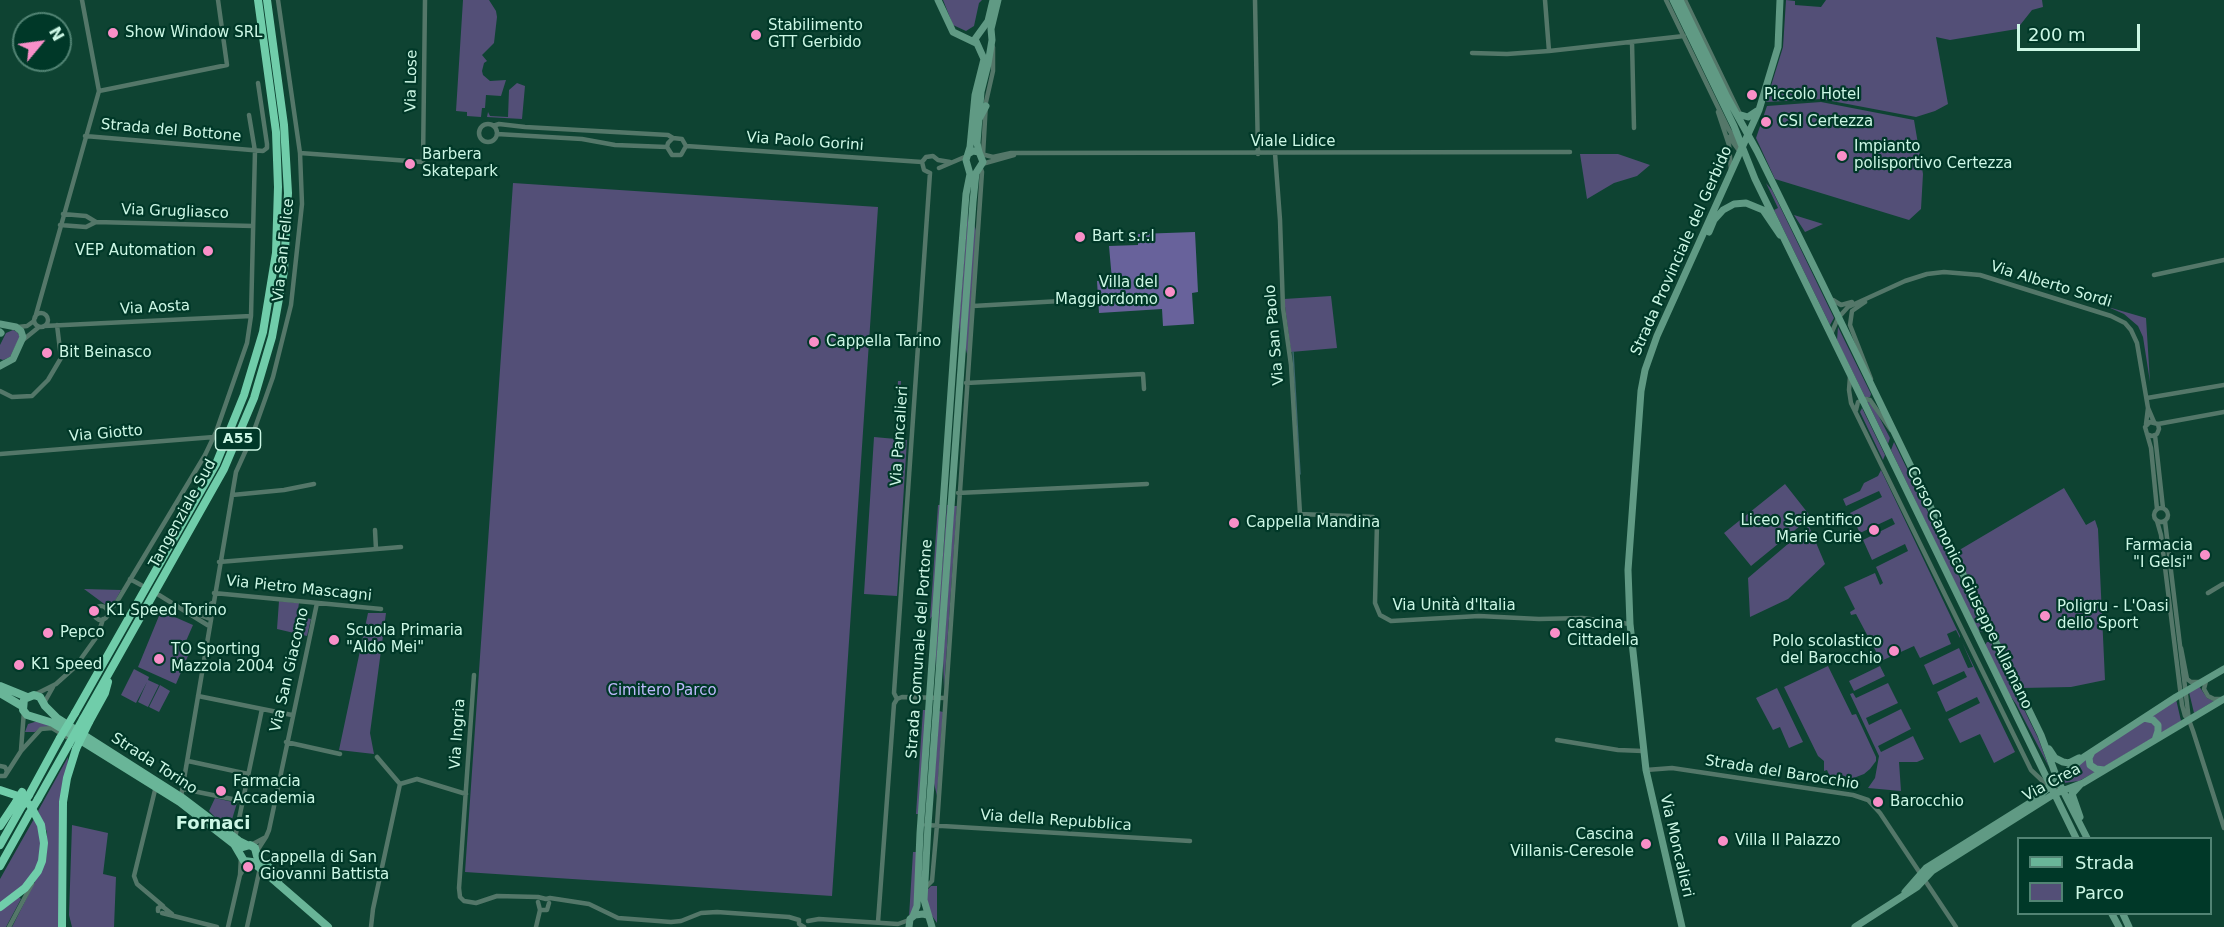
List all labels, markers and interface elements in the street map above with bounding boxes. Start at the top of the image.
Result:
north arrow [12,12,72,72]
scale bar [2020,12,2143,50]
place label: Stabilimento GTT Gerbido [768,17,863,52]
text: N [45,24,68,44]
place label: Show Window SRL [125,24,262,42]
text: 200 m [2028,24,2086,45]
marker: Show Window SRL [106,26,120,40]
marker: Stabilimento GTT Gerbido [749,28,763,42]
street label: Via Lose [402,50,422,112]
place label: Piccolo Hotel [1764,86,1860,104]
marker: Piccolo Hotel [1745,88,1759,102]
place label: CSI Certezza [1778,113,1873,131]
marker: CSI Certezza [1759,115,1773,129]
street label: Strada del Bottone [100,116,242,146]
street label: Via Paolo Gorini [746,129,864,155]
street label: Viale Lidice [1250,133,1336,151]
place label: Impianto polisportivo Certezza [1854,138,2013,173]
street label: Strada Provinciale del Gerbido [1628,143,1736,359]
place label: Barbera Skatepark [422,146,498,181]
marker: Impianto polisportivo Certezza [1835,149,1849,163]
marker: Barbera Skatepark [403,157,417,171]
street label: Via San Felice [270,197,298,303]
street label: Via Grugliasco [121,201,229,223]
place label: Bart s.r.l [1092,228,1155,246]
marker: Bart s.r.l [1073,230,1087,244]
place label: VEP Automation [75,242,196,260]
marker: VEP Automation [201,244,215,258]
street label: Via Alberto Sordi [1988,258,2114,312]
place label: Villa del Maggiordomo [1055,274,1158,309]
street label: Via San Paolo [1262,284,1288,386]
marker: Villa del Maggiordomo [1163,285,1177,299]
street label: Via Aosta [120,297,190,319]
place label: Cappella Tarino [826,333,941,351]
marker: Cappella Tarino [807,335,821,349]
place label: Bit Beinasco [59,344,152,362]
marker: Bit Beinasco [40,346,54,360]
street label: Via Pancalieri [888,385,912,487]
street label: Via Giotto [68,422,144,446]
road number: A55 [216,428,260,450]
street label: Tangenziale Sud [146,456,220,572]
street label: Corso Canonico Giuseppe Allamano [1902,464,2036,712]
place label: Liceo Scientifico Marie Curie [1740,512,1862,547]
place label: Cappella Mandina [1246,514,1380,532]
marker: Cappella Mandina [1227,516,1241,530]
marker: Liceo Scientifico Marie Curie [1867,523,1881,537]
place label: Farmacia "I Gelsi" [2125,537,2193,572]
street label: Strada Comunale del Portone [903,539,937,759]
marker: Farmacia "I Gelsi" [2198,548,2212,562]
street label: Via Pietro Mascagni [225,572,373,606]
street label: Via Unità d'Italia [1392,597,1516,615]
place label: Poligru - L'Oasi dello Sport [2057,598,2169,633]
place label: K1 Speed Torino [106,602,227,620]
marker: K1 Speed Torino [87,604,101,618]
street label: Via San Giacomo [267,606,313,734]
marker: Poligru - L'Oasi dello Sport [2038,609,2052,623]
place label: cascina Cittadella [1567,615,1639,650]
place label: Scuola Primaria "Aldo Mei" [346,622,463,657]
place label: Pepco [60,624,105,642]
marker: Pepco [41,626,55,640]
marker: cascina Cittadella [1548,626,1562,640]
marker: Scuola Primaria "Aldo Mei" [327,633,341,647]
place label: Polo scolastico del Barocchio [1772,633,1882,668]
place label: TO Sporting Mazzola 2004 [171,641,274,676]
marker: Polo scolastico del Barocchio [1887,644,1901,658]
marker: TO Sporting Mazzola 2004 [152,652,166,666]
place label: K1 Speed [31,656,102,674]
marker: K1 Speed [12,658,26,672]
park label: Cimitero Parco [607,682,717,700]
street label: Via Ingria [447,698,469,770]
street label: Strada Torino [108,729,200,799]
street label: Strada del Barocchio [1704,752,1860,794]
street label: Via Crea [2020,760,2084,806]
place label: Farmacia Accademia [233,773,315,808]
marker: Farmacia Accademia [214,784,228,798]
street label: Via Moncalieri [1655,793,1697,899]
place label: Barocchio [1890,793,1964,811]
marker: Barocchio [1871,795,1885,809]
street label: Via della Repubblica [980,807,1132,835]
district label: Fornaci [176,813,250,835]
place label: Cascina Villanis-Ceresole [1510,826,1634,861]
place label: Villa Il Palazzo [1735,832,1841,850]
marker: Villa Il Palazzo [1716,834,1730,848]
marker: Cascina Villanis-Ceresole [1639,837,1653,851]
legend [2017,837,2212,915]
place label: Cappella di San Giovanni Battista [260,849,389,884]
text: Strada [2075,852,2134,873]
marker: Cappella di San Giovanni Battista [241,860,255,874]
text: Parco [2075,882,2124,903]

